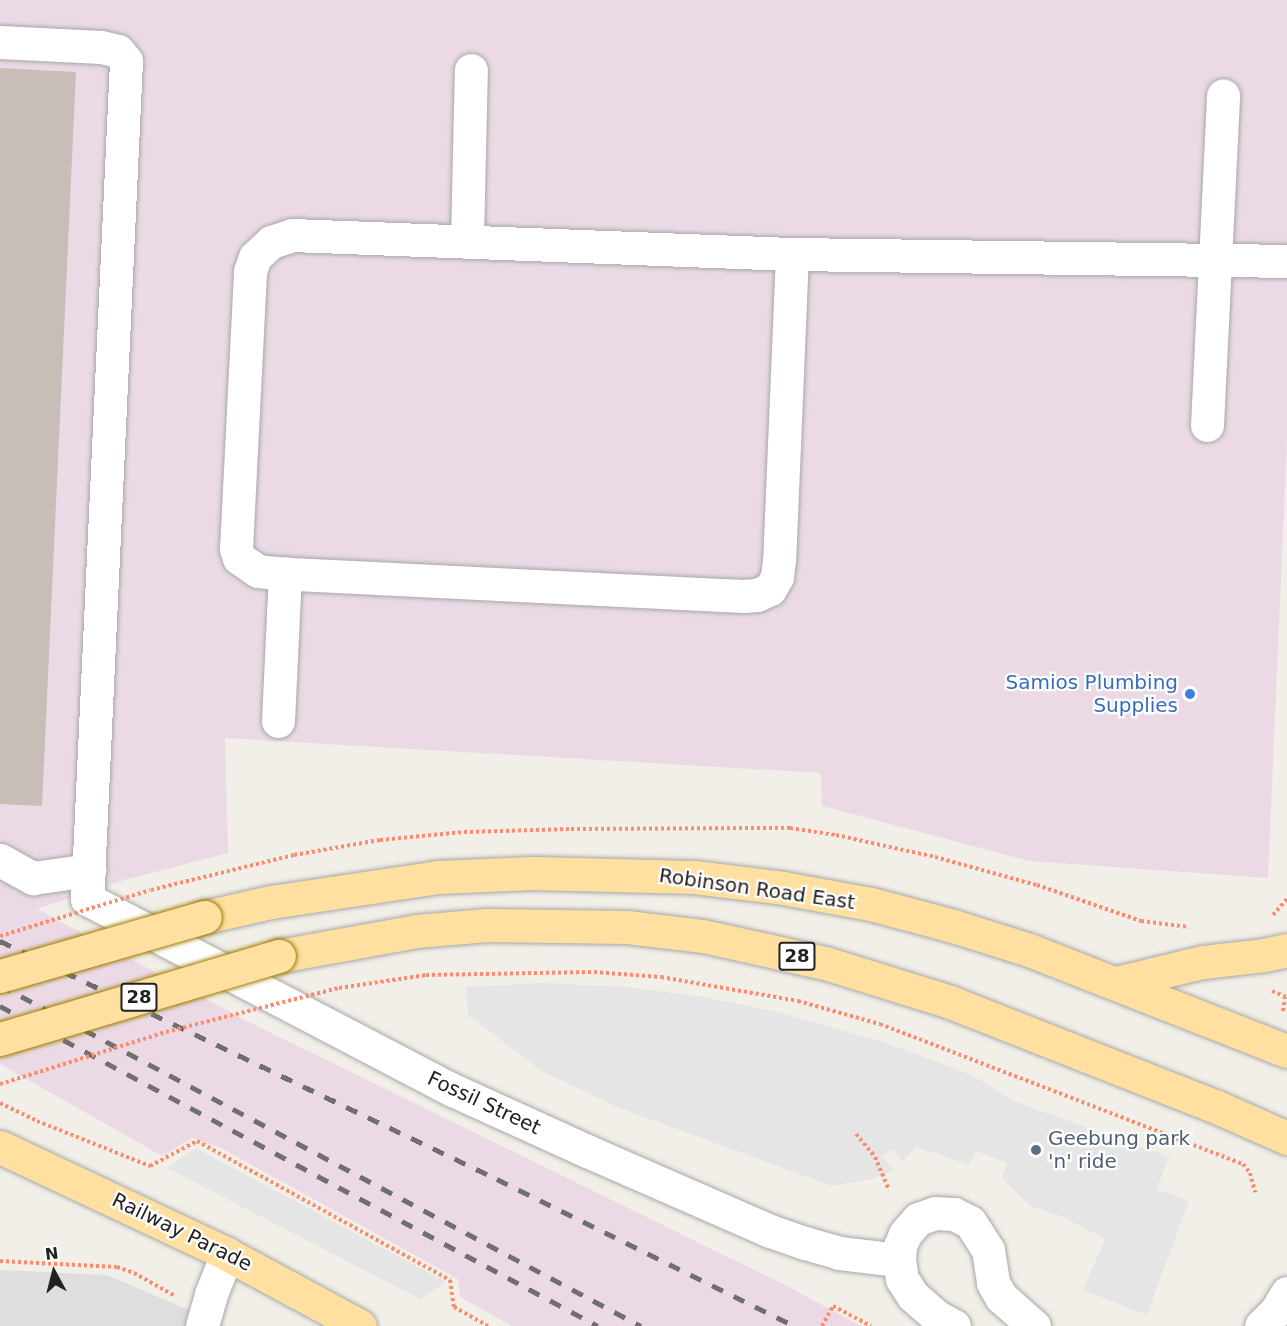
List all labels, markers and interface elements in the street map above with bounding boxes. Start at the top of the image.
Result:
place label: Samios Plumbing Supplies [1006,670,1178,717]
marker: Samios Plumbing Supplies [1183,687,1197,701]
street label: Robinson Road East [658,863,856,915]
road number: 28 [778,941,816,971]
road number: 28 [120,982,158,1012]
street label: Fossil Street [424,1066,544,1140]
place label: Geebung park 'n' ride [1048,1126,1190,1173]
marker: Geebung park 'n' ride [1029,1143,1043,1157]
street label: Railway Parade [108,1188,256,1276]
north arrow [24,1242,84,1302]
text: N [44,1243,60,1264]

